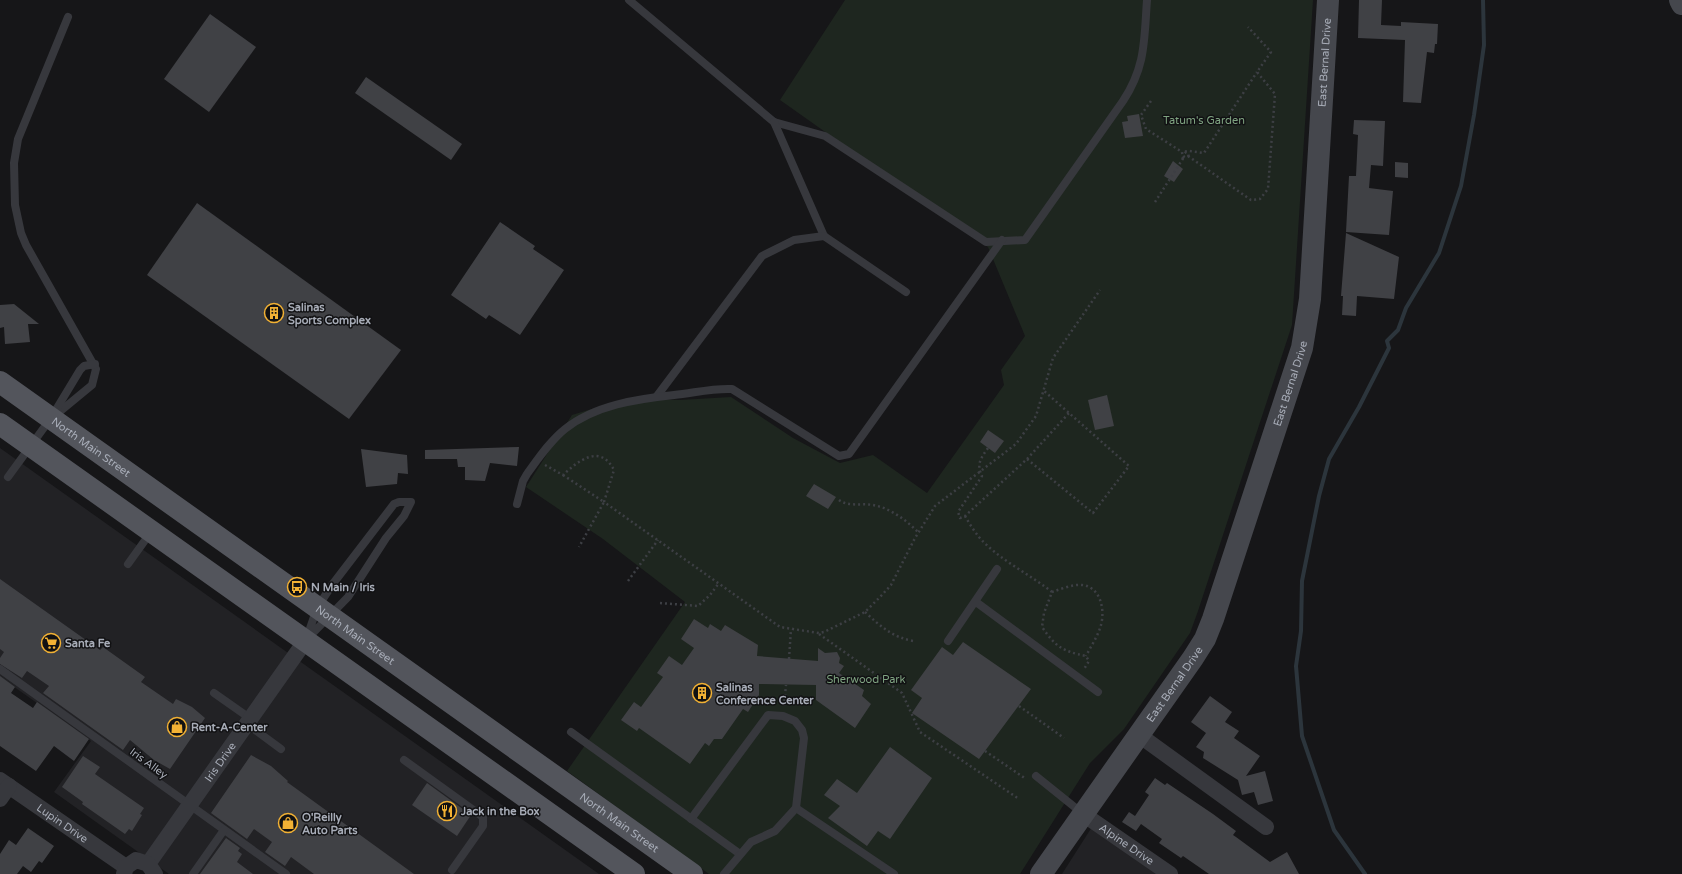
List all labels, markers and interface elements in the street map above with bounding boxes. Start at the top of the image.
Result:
street label: East Bernal Drive [1316,18,1334,107]
park label: Tatum's Garden [1163,114,1245,127]
place label: Salinas Sports Complex [288,301,371,328]
building icon: Salinas Sports Complex [263,302,285,324]
street label: East Bernal Drive [1271,340,1310,428]
street label: North Main Street [49,415,133,480]
bus stop icon: N Main / Iris [286,576,308,598]
place label: N Main / Iris [311,581,376,594]
street label: North Main Street [313,603,397,668]
supermarket icon: Santa Fe [40,632,62,654]
place label: Santa Fe [65,637,111,650]
street label: East Bernal Drive [1144,644,1206,725]
park label: Sherwood Park [826,673,906,686]
place label: Salinas Conference Center [716,681,814,707]
building icon: Salinas Conference Center [691,682,713,704]
shop icon: Rent-A-Center [166,716,188,738]
place label: Rent-A-Center [191,721,268,734]
street label: Iris Drive [202,740,239,784]
street label: Iris Alley [127,745,170,782]
street label: North Main Street [577,790,661,855]
restaurant icon: Jack in the Box [436,800,458,822]
street label: Lupin Drive [34,801,90,846]
place label: Jack in the Box [460,805,539,818]
place label: O'Reilly Auto Parts [302,811,358,837]
shop icon: O'Reilly Auto Parts [277,812,299,834]
street label: Alpine Drive [1096,821,1156,868]

